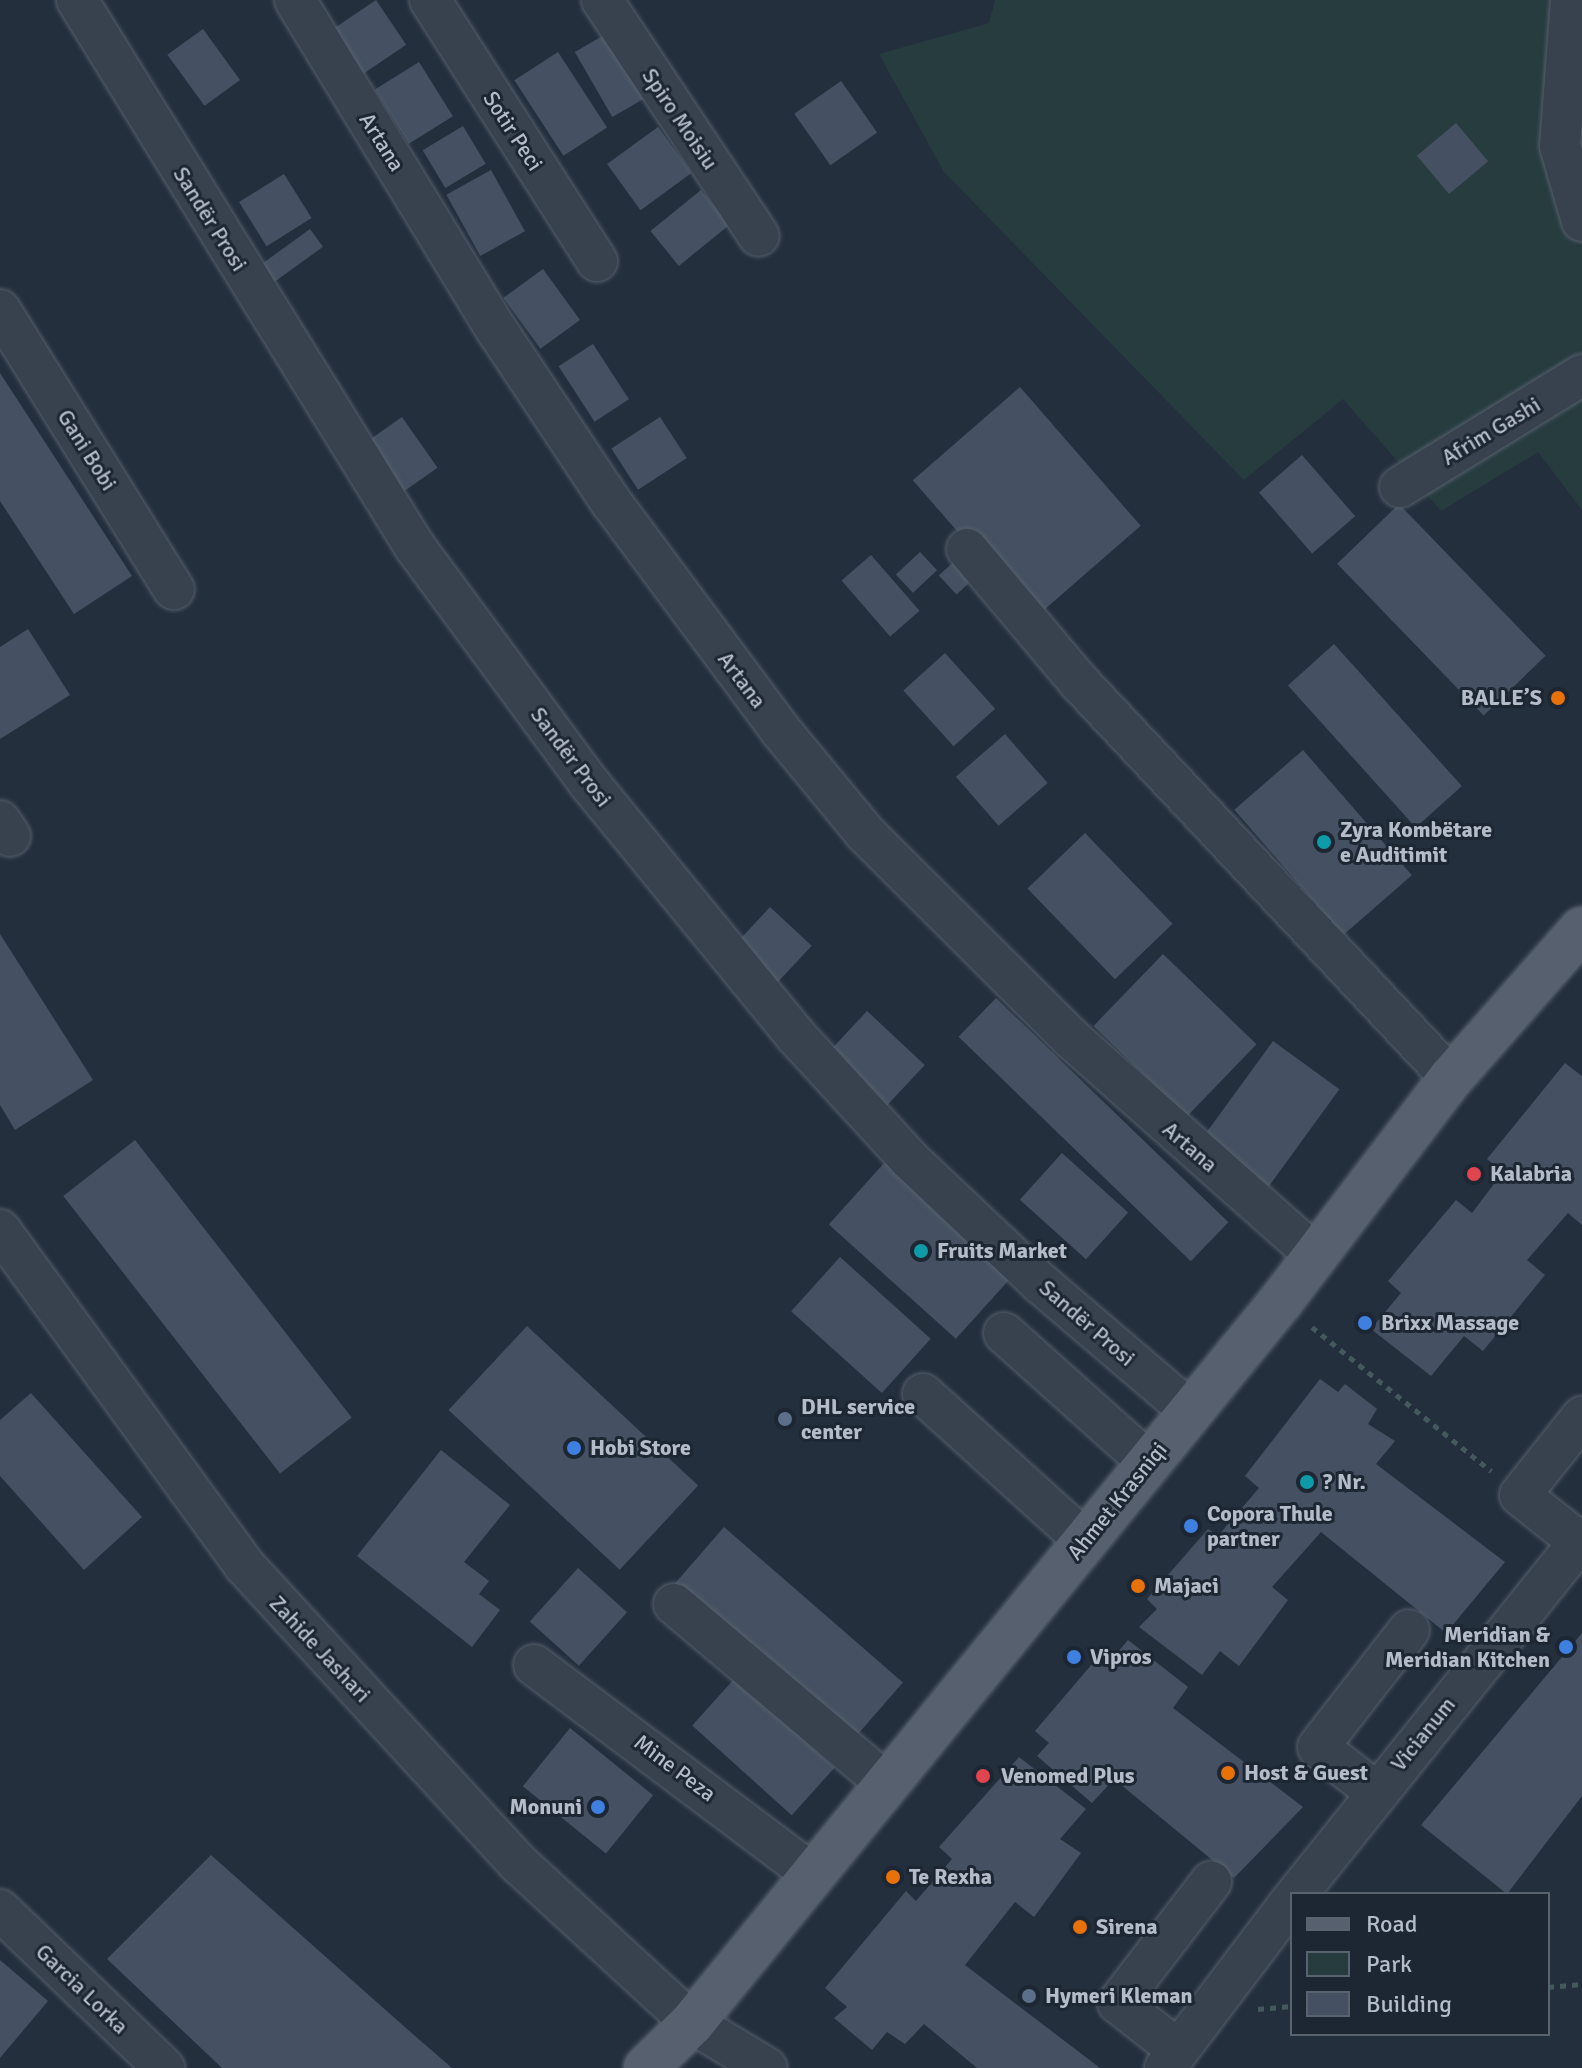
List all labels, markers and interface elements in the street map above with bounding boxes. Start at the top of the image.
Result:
street label: Spiro Moisiu [636,63,724,175]
street label: Sotir Peci [478,86,548,176]
street label: Artana [354,108,410,176]
street label: Sandër Prosi [168,162,252,276]
street label: Afrim Gashi [1437,391,1545,471]
street label: Gani Bobi [52,405,122,495]
street label: Artana [712,646,772,714]
place label: BALLE’S [1461,685,1542,711]
marker: BALLE’S [1549,689,1567,707]
street label: Sandër Prosi [525,702,617,812]
place label: Zyra Kombëtare e Auditimit [1340,816,1492,868]
marker: Zyra Kombëtare e Auditimit [1315,833,1333,851]
street label: Artana [1157,1116,1223,1178]
place label: Kalabria [1490,1161,1572,1187]
marker: Kalabria [1465,1165,1483,1183]
place label: Fruits Market [937,1238,1067,1264]
marker: Fruits Market [912,1242,930,1260]
street label: Sandër Prosi [1034,1274,1140,1372]
place label: Brixx Massage [1381,1310,1519,1336]
marker: Brixx Massage [1356,1314,1374,1332]
place label: DHL service center [801,1393,915,1444]
marker: DHL service center [776,1410,794,1428]
place label: Hobi Store [590,1435,691,1461]
street label: Ahmet Krasniqi [1061,1437,1173,1565]
marker: Hobi Store [565,1439,583,1457]
place label: ? Nr. [1323,1469,1366,1495]
marker: ? Nr. [1298,1473,1316,1491]
place label: Copora Thule partner [1207,1500,1333,1552]
marker: Copora Thule partner [1182,1517,1200,1535]
place label: Majaci [1154,1573,1219,1599]
marker: Majaci [1129,1577,1147,1595]
street label: Zahide Jashari [264,1590,376,1708]
place label: Meridian & Meridian Kitchen [1385,1621,1550,1672]
marker: Meridian & Meridian Kitchen [1557,1638,1575,1656]
place label: Vipros [1090,1644,1151,1670]
marker: Vipros [1065,1648,1083,1666]
street label: Vicianum [1385,1692,1461,1776]
street label: Mine Peza [629,1729,721,1807]
place label: Host & Guest [1244,1760,1368,1786]
place label: Venomed Plus [1001,1763,1135,1789]
marker: Host & Guest [1219,1764,1237,1782]
marker: Venomed Plus [972,1765,994,1787]
place label: Monuni [509,1794,582,1820]
marker: Monuni [589,1798,607,1816]
place label: Te Rexha [909,1864,992,1890]
marker: Te Rexha [884,1868,902,1886]
legend [1290,1892,1550,2036]
text: Road [1366,1909,1417,1939]
place label: Sirena [1096,1914,1157,1940]
marker: Sirena [1071,1918,1089,1936]
street label: Garcia Lorka [30,1938,134,2040]
text: Park [1366,1949,1412,1979]
place label: Hymeri Kleman [1045,1983,1193,2009]
marker: Hymeri Kleman [1020,1987,1038,2005]
text: Building [1366,1989,1452,2019]

